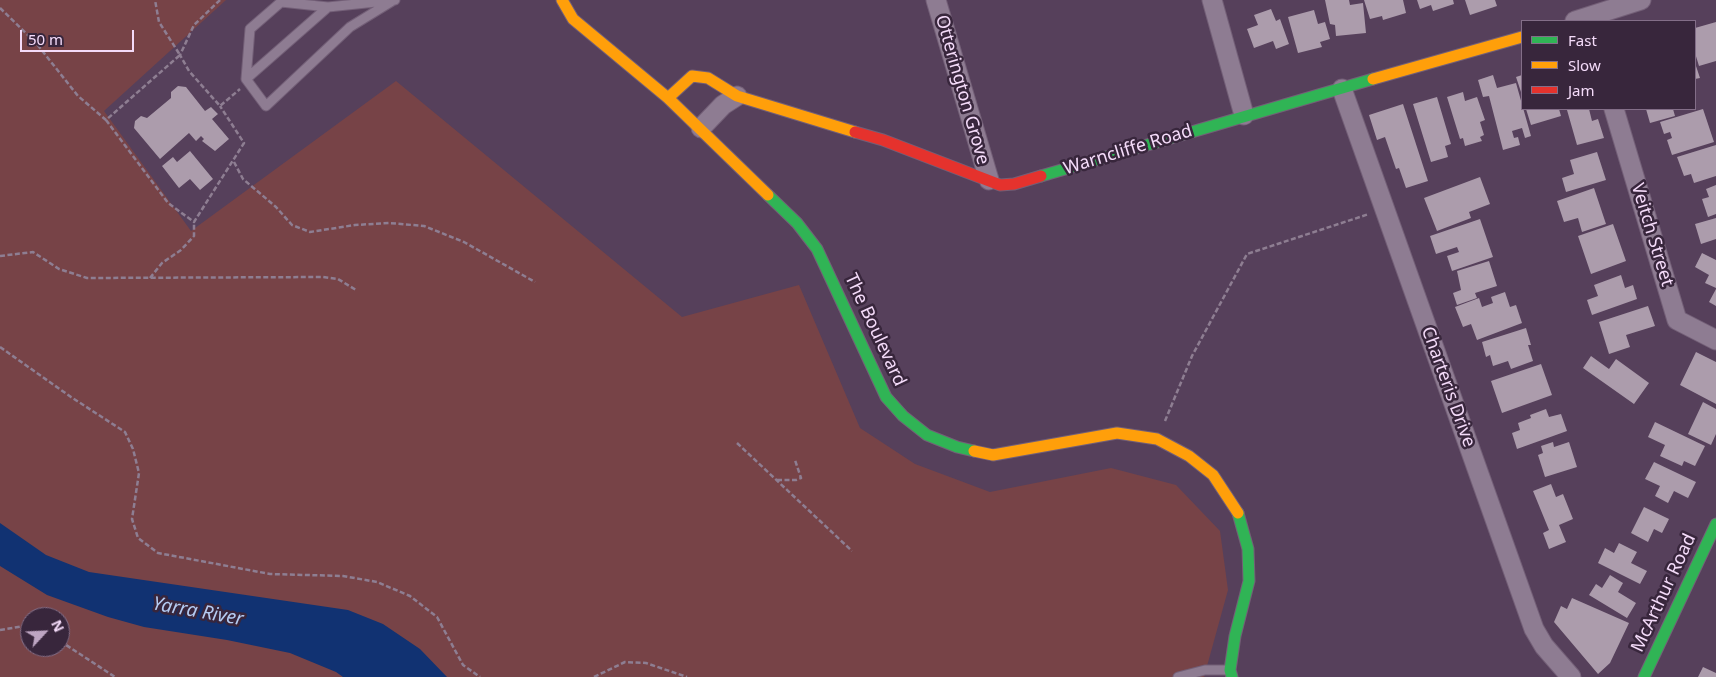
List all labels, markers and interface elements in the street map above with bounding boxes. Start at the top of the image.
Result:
street label: Otterington Grove [930,13,994,167]
scale bar [22,20,136,52]
legend [1521,20,1696,110]
text: 50 m [28,29,63,49]
text: Fast [1568,30,1597,50]
text: Slow [1568,55,1601,75]
text: Jam [1568,80,1595,100]
street label: Warncliffe Road [1061,120,1195,180]
street label: Veitch Street [1626,181,1678,289]
street label: The Boulevard [840,270,910,390]
street label: Charteris Drive [1416,324,1480,450]
street label: McArthur Road [1627,530,1701,656]
water label: Yarra River [151,593,245,631]
north arrow [20,607,70,657]
text: N [47,617,69,635]

